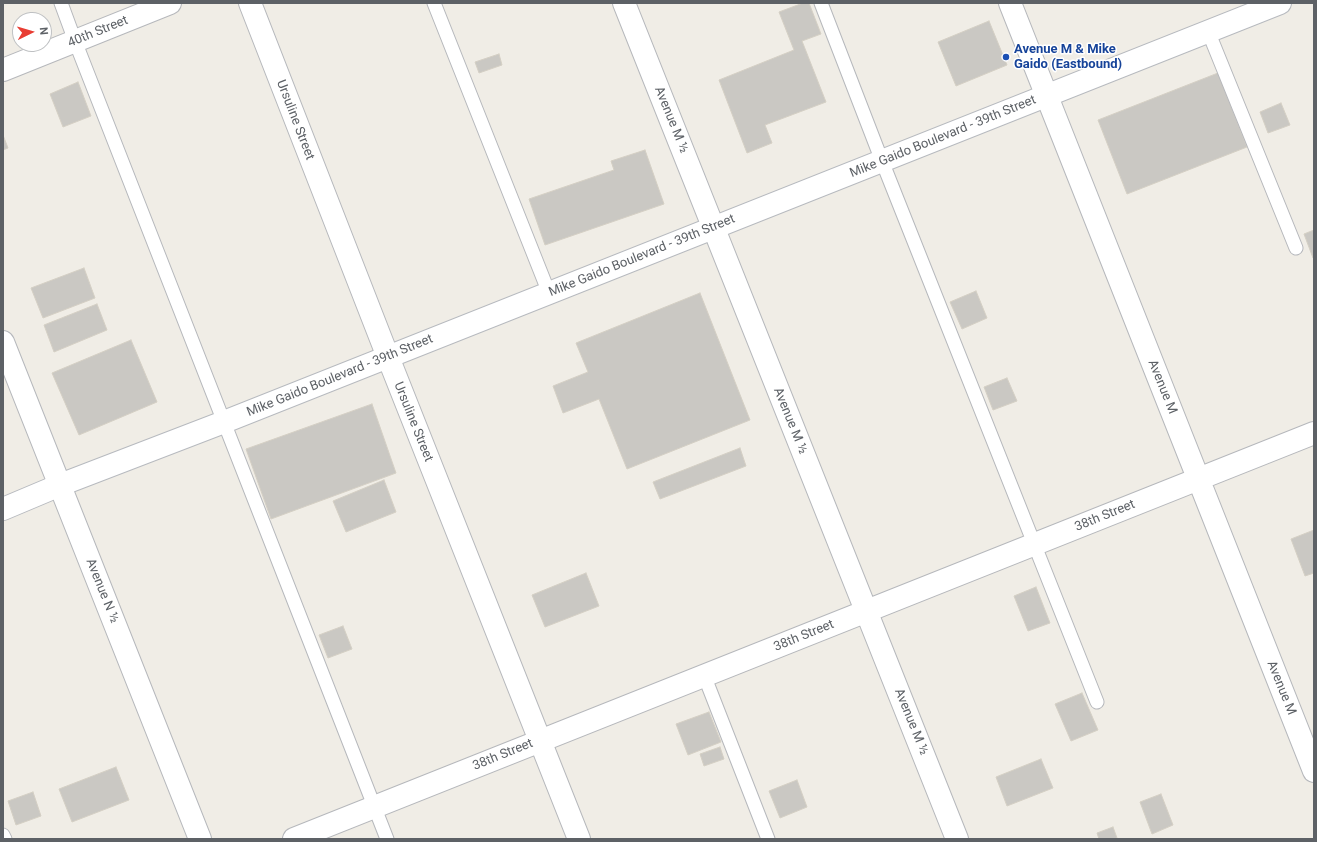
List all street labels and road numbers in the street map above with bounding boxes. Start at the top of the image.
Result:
street label: 40th Street [66,13,130,51]
street label: Ursuline Street [273,78,317,162]
street label: Avenue M ½ [651,84,691,156]
street label: Mike Gaido Boulevard - 39th Street [848,92,1038,182]
street label: Mike Gaido Boulevard - 39th Street [547,211,737,301]
street label: Mike Gaido Boulevard - 39th Street [245,331,435,421]
street label: Avenue M [1144,358,1180,416]
street label: Ursuline Street [390,380,436,464]
street label: Avenue M ½ [770,385,810,457]
street label: 38th Street [1073,497,1137,535]
street label: Avenue N ½ [82,556,122,626]
street label: 38th Street [772,617,836,655]
street label: Avenue M [1263,659,1299,717]
street label: Avenue M ½ [891,686,931,758]
street label: 38th Street [471,736,535,774]

